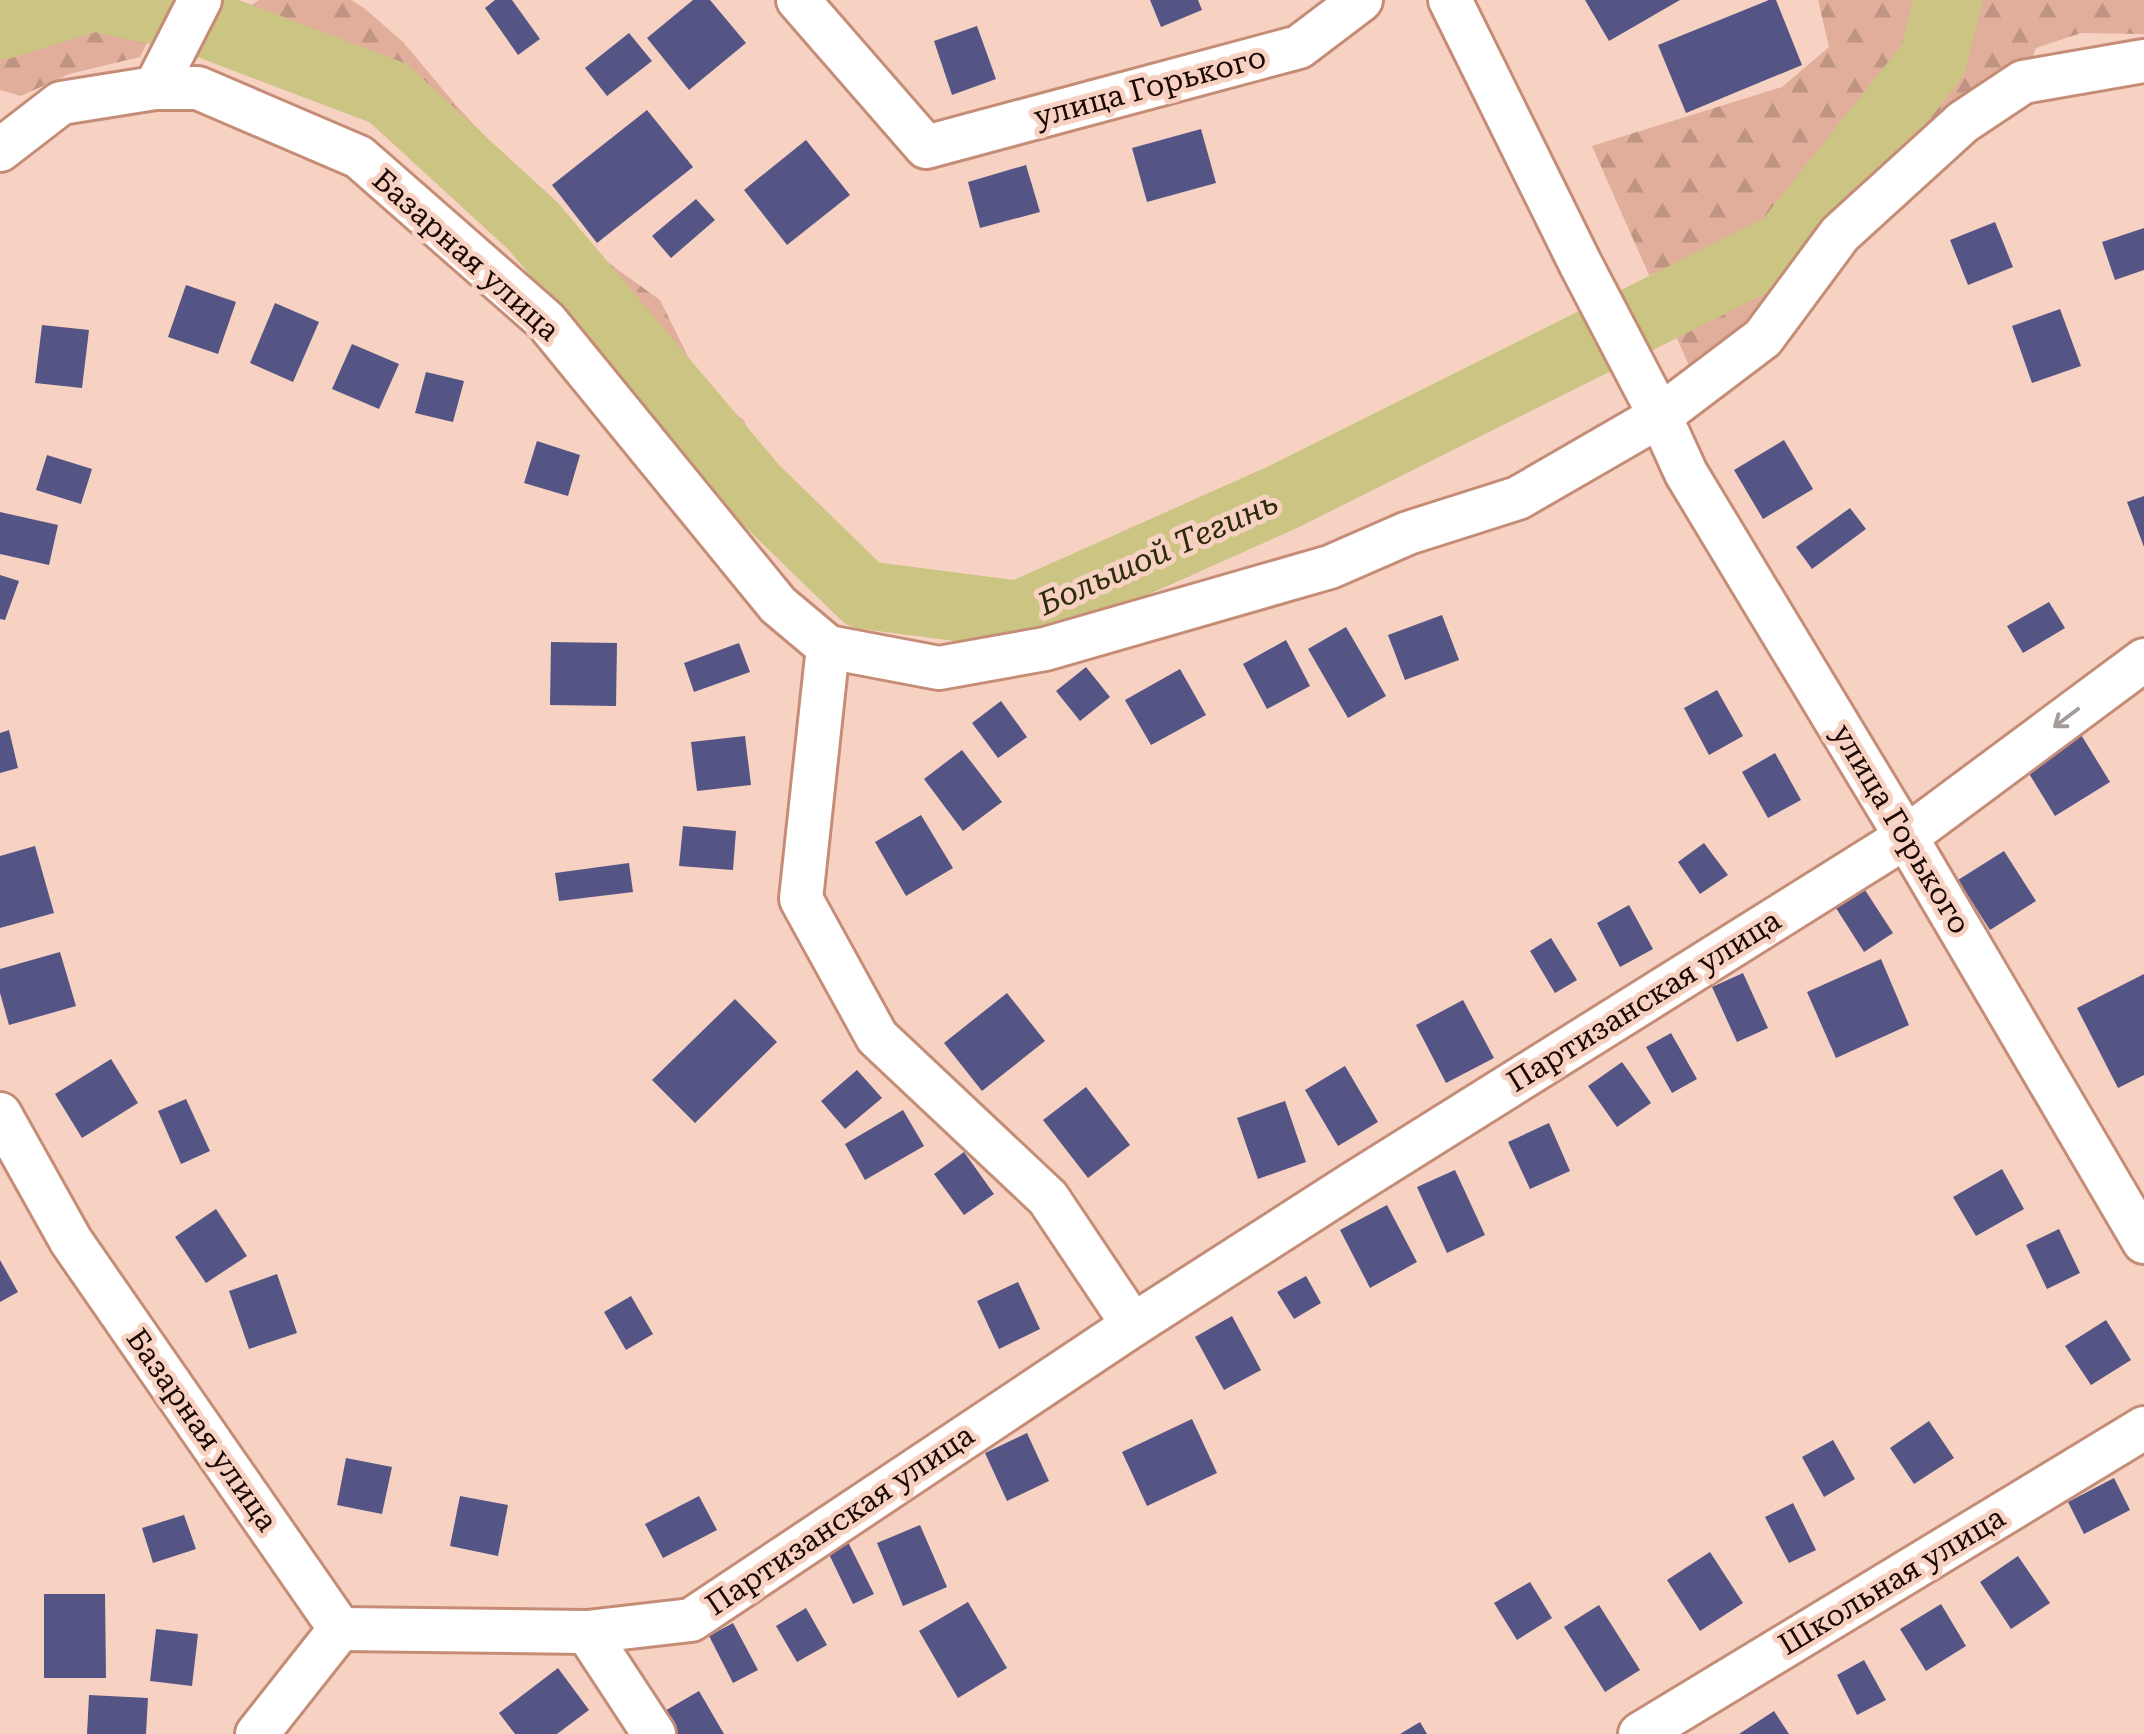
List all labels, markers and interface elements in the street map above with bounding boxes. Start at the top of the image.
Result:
street label: улица Горького [1030,39,1270,134]
street label: Базарная улица [366,162,567,348]
water label: Большой Тегинь [1031,483,1284,623]
one-way arrow [2053,708,2080,729]
street label: улица Горького [1825,717,1978,940]
street label: Партизанская улица [1501,902,1787,1099]
street label: Базарная улица [120,1322,285,1538]
street label: Партизанская улица [699,1417,980,1622]
street label: Школьная улица [1772,1499,2011,1662]

